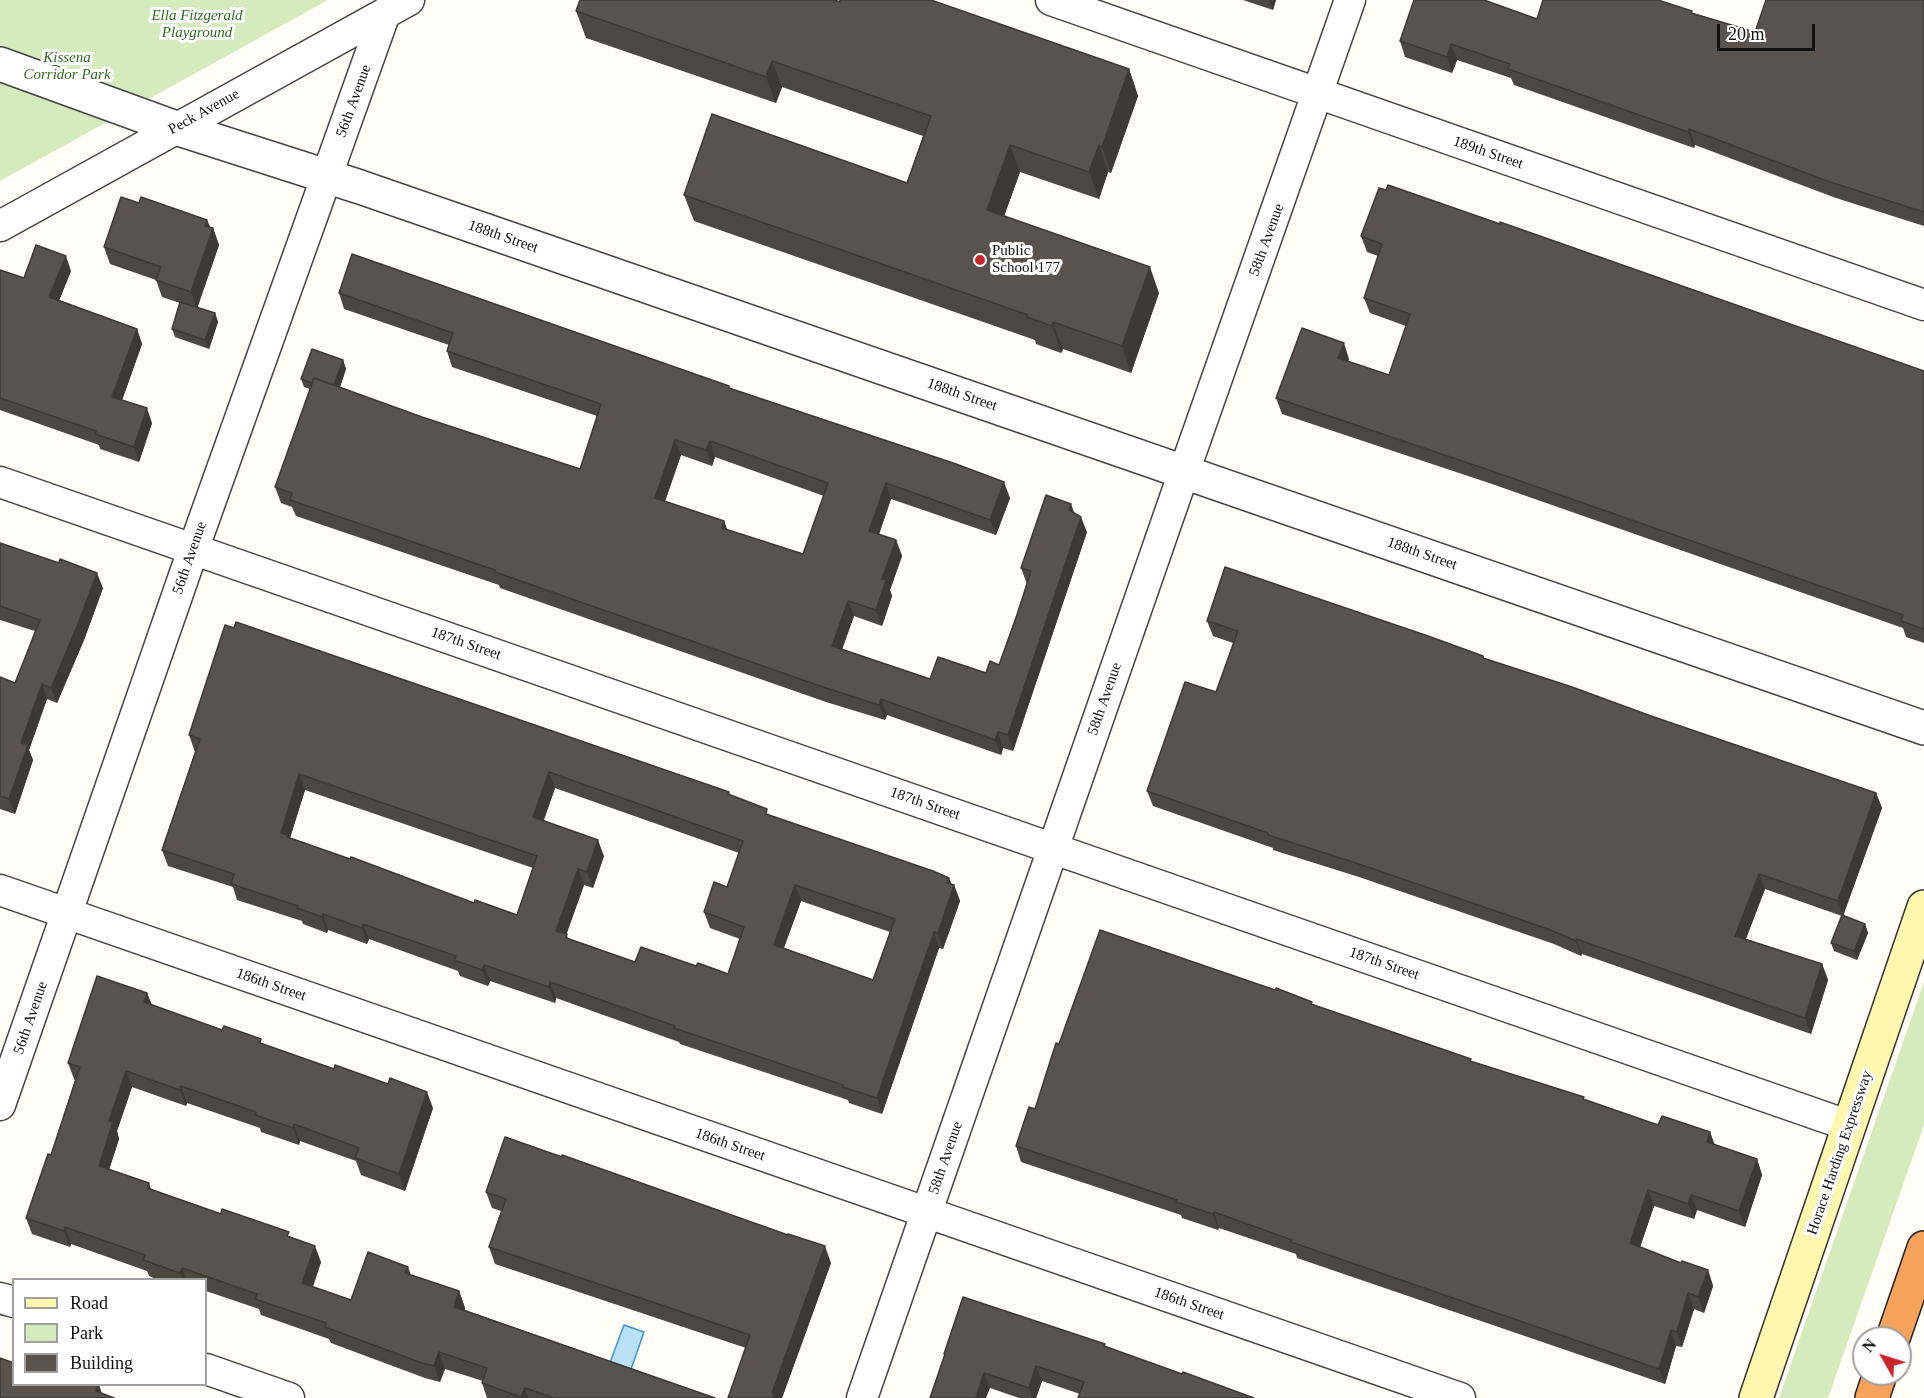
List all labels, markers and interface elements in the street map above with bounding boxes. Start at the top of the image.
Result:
park label: Ella Fitzgerald Playground [151,7,243,42]
scale bar [1720,12,1818,50]
text: 20 m [1728,24,1765,44]
park label: Kissena Corridor Park [23,49,111,84]
street label: 56th Avenue [333,62,375,140]
street label: Peck Avenue [165,85,243,139]
street label: 189th Street [1451,133,1525,173]
street label: 58th Avenue [1246,201,1288,279]
street label: 188th Street [466,217,540,257]
place label: Public School 177 [992,242,1060,277]
marker: Public School 177 [973,253,987,267]
street label: 188th Street [925,375,999,415]
street label: 56th Avenue [169,519,211,597]
street label: 188th Street [1385,534,1459,574]
street label: 187th Street [429,624,503,664]
street label: 58th Avenue [1084,660,1126,738]
street label: 187th Street [888,784,962,824]
street label: 187th Street [1347,944,1421,984]
street label: 186th Street [234,965,308,1005]
street label: 56th Avenue [10,979,52,1057]
street label: Horace Harding Expressway [1803,1069,1877,1237]
street label: 58th Avenue [925,1119,967,1197]
street label: 186th Street [693,1125,767,1165]
legend [12,1278,207,1386]
street label: 186th Street [1152,1284,1226,1324]
text: Road [70,1293,108,1313]
text: Park [70,1323,103,1343]
north arrow [1852,1326,1912,1386]
text: N [1859,1336,1879,1355]
text: Building [70,1353,133,1373]

